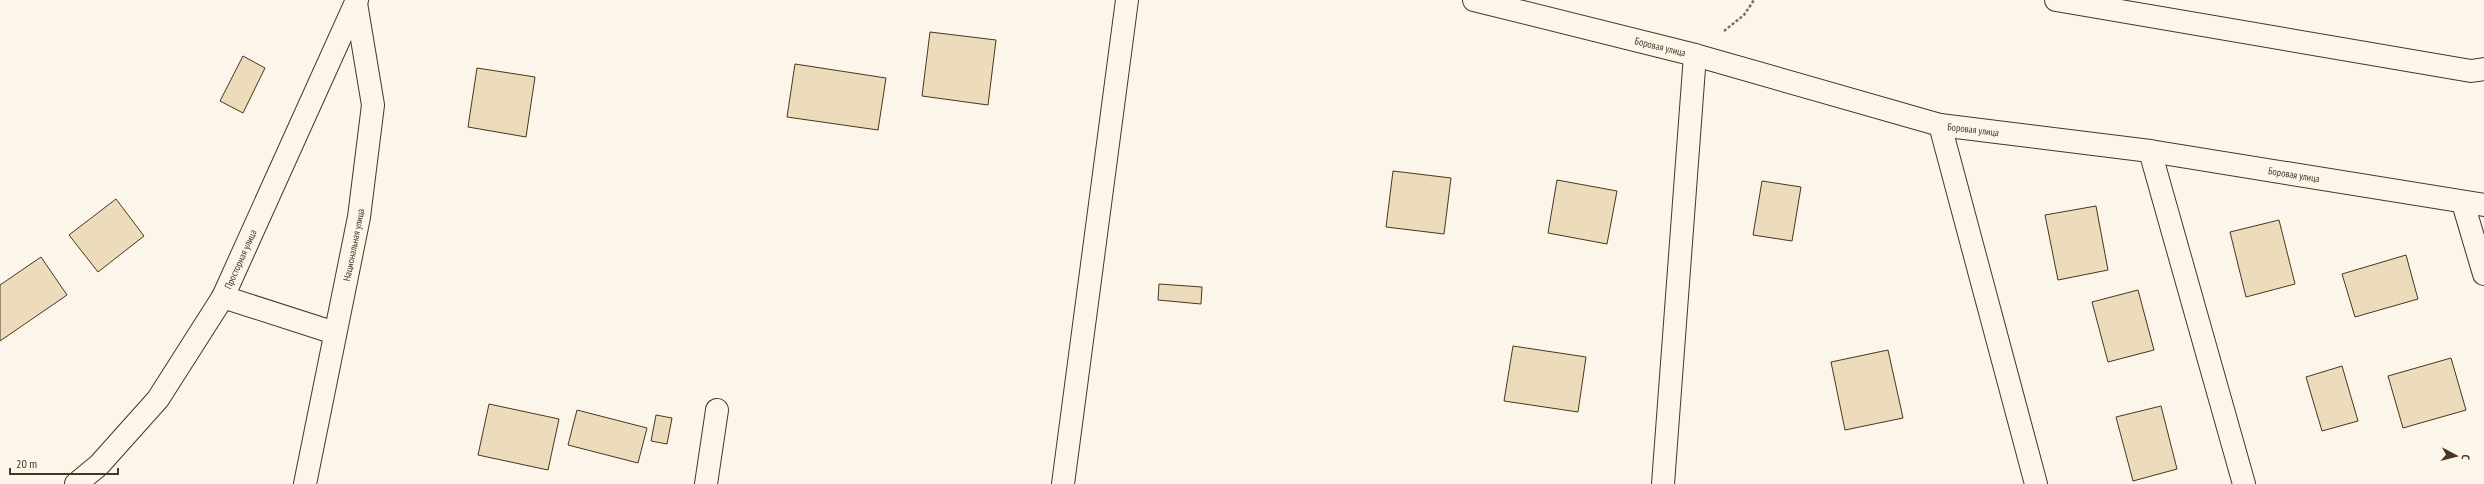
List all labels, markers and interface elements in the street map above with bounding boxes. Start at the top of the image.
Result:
street label: Боровая улица [1633,34,1687,59]
street label: Боровая улица [1947,120,2000,139]
street label: Боровая улица [2267,164,2321,185]
street label: Национальная улица [340,208,367,282]
street label: Просторная улица [222,227,260,291]
north arrow [2436,436,2476,476]
scale bar [10,450,118,476]
text: С [2459,454,2473,461]
text: 20 m [16,456,37,471]

